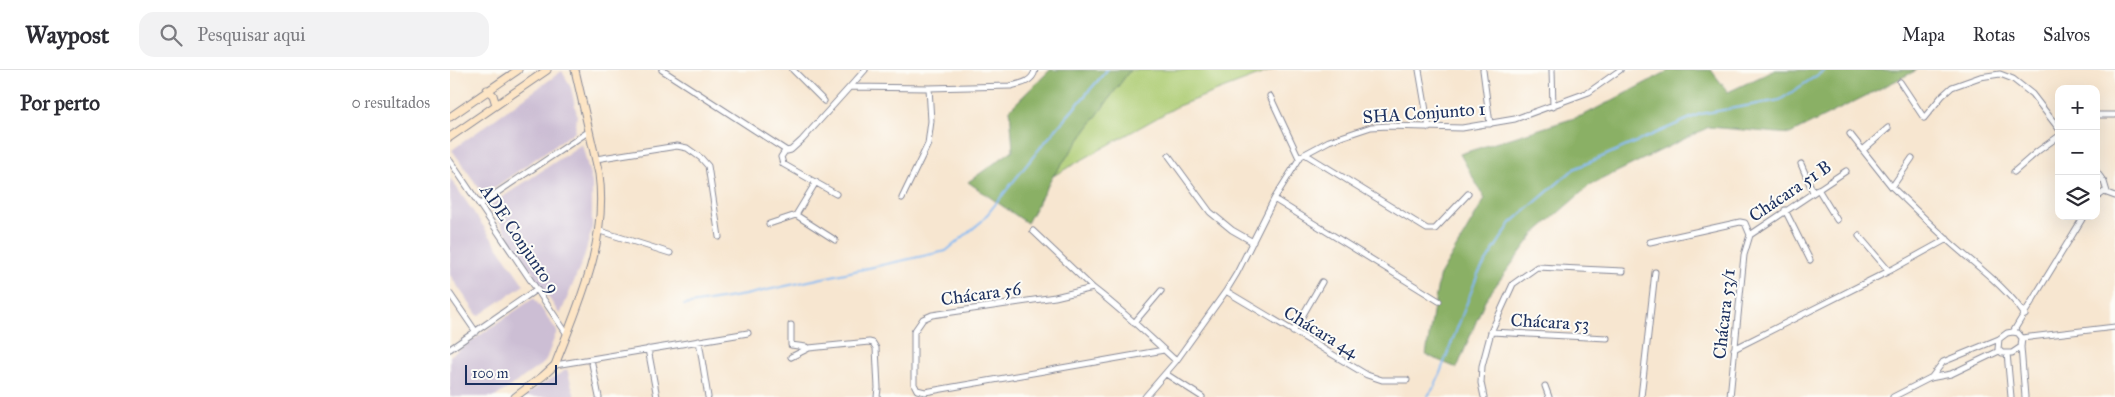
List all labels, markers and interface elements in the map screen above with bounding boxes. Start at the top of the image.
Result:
search box [139,12,489,57]
text: Waypost [25,20,109,50]
icon: search [157,21,185,49]
text: Pesquisar aqui [197,23,306,46]
text: Mapa [1902,24,1945,46]
text: Rotas [1973,24,2015,46]
text: Salvos [2043,24,2090,46]
map controls [2055,85,2100,220]
button: + [2055,85,2100,130]
text: Por perto [20,90,100,116]
text: 0 resultados [352,93,430,112]
street label: SHA Conjunto 1 [1362,98,1486,128]
button: − [2055,130,2100,175]
street label: Chácara 51 B [1745,155,1835,227]
button: layers [2055,175,2100,220]
street label: ADE Conjunto 9 [475,179,565,298]
street label: Chácara 53/1 [1708,268,1740,360]
street label: Chácara 56 [939,277,1023,311]
street label: Chácara 44 [1280,301,1363,363]
street label: Chácara 53 [1510,309,1590,335]
scale bar [465,362,558,385]
text: 100 m [472,365,509,382]

